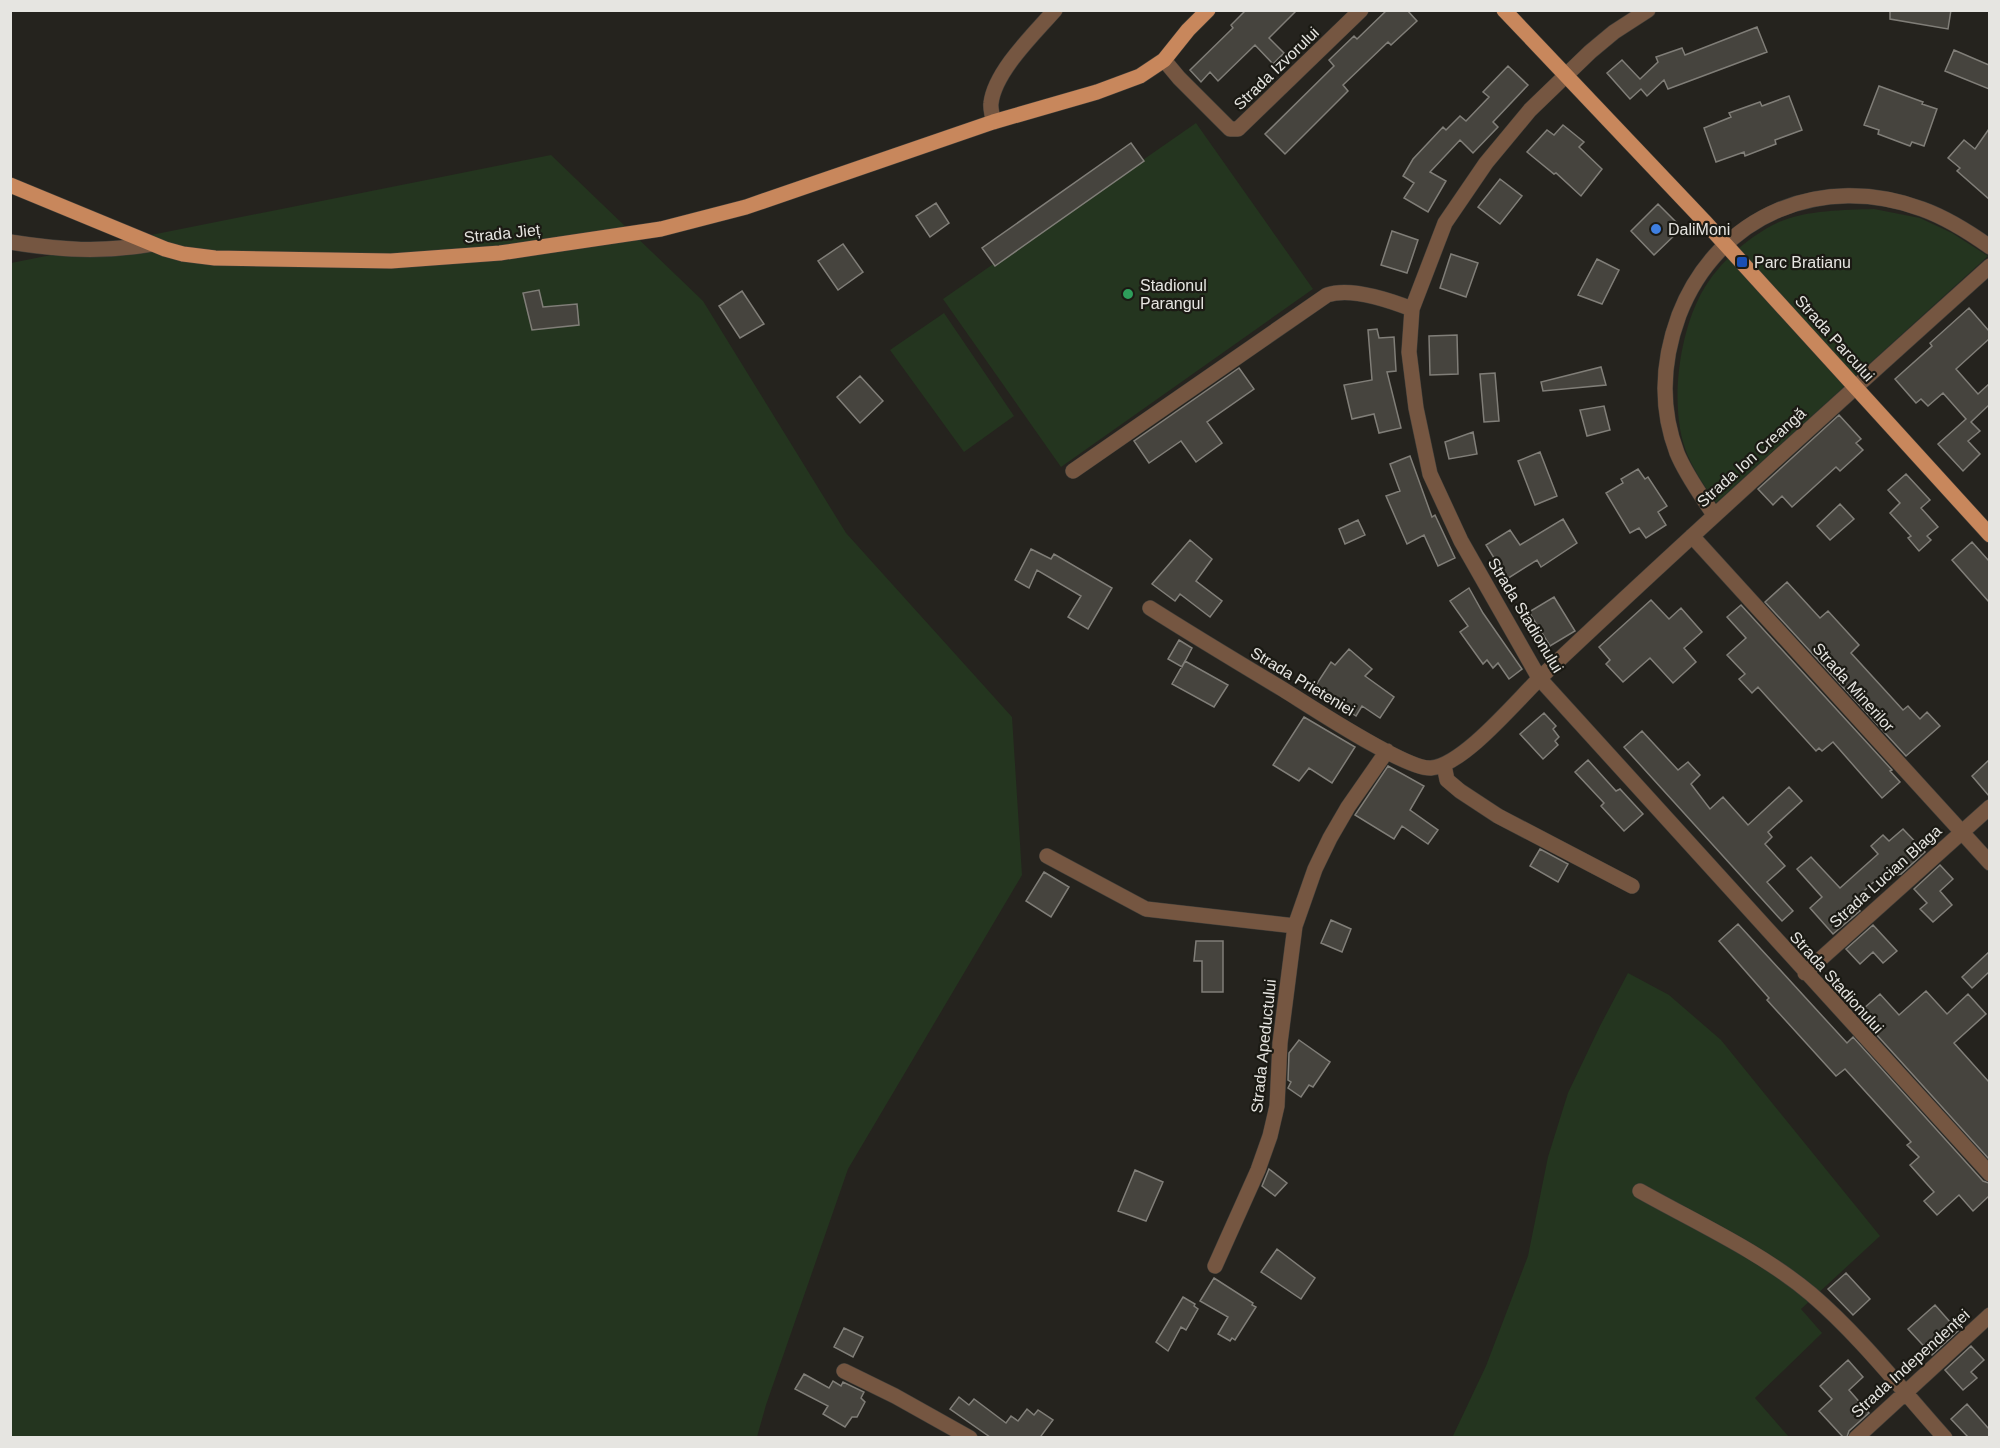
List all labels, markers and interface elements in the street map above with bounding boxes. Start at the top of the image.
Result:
street label: Strada Izvorului [1230,24,1322,113]
street label: Strada Jieț [463,221,542,246]
place label: DaliMoni [1668,221,1730,238]
marker: DaliMoni [1649,222,1663,236]
place label: Parc Bratianu [1754,254,1851,271]
marker: Parc Bratianu [1735,255,1749,269]
place label: Stadionul Parangul [1140,277,1207,312]
marker: Stadionul Parangul [1121,287,1135,301]
street label: Strada Parcului [1792,292,1878,385]
street label: Strada Ion Creangă [1694,404,1809,510]
street label: Strada Stadionului [1485,555,1567,676]
street label: Strada Minerilor [1810,640,1898,735]
street label: Strada Prieteniei [1248,644,1358,719]
street label: Strada Lucian Blaga [1826,822,1945,931]
street label: Strada Stadionului [1787,928,1887,1037]
street label: Strada Apeductului [1248,978,1279,1114]
street label: Strada Independenței [1848,1306,1973,1421]

